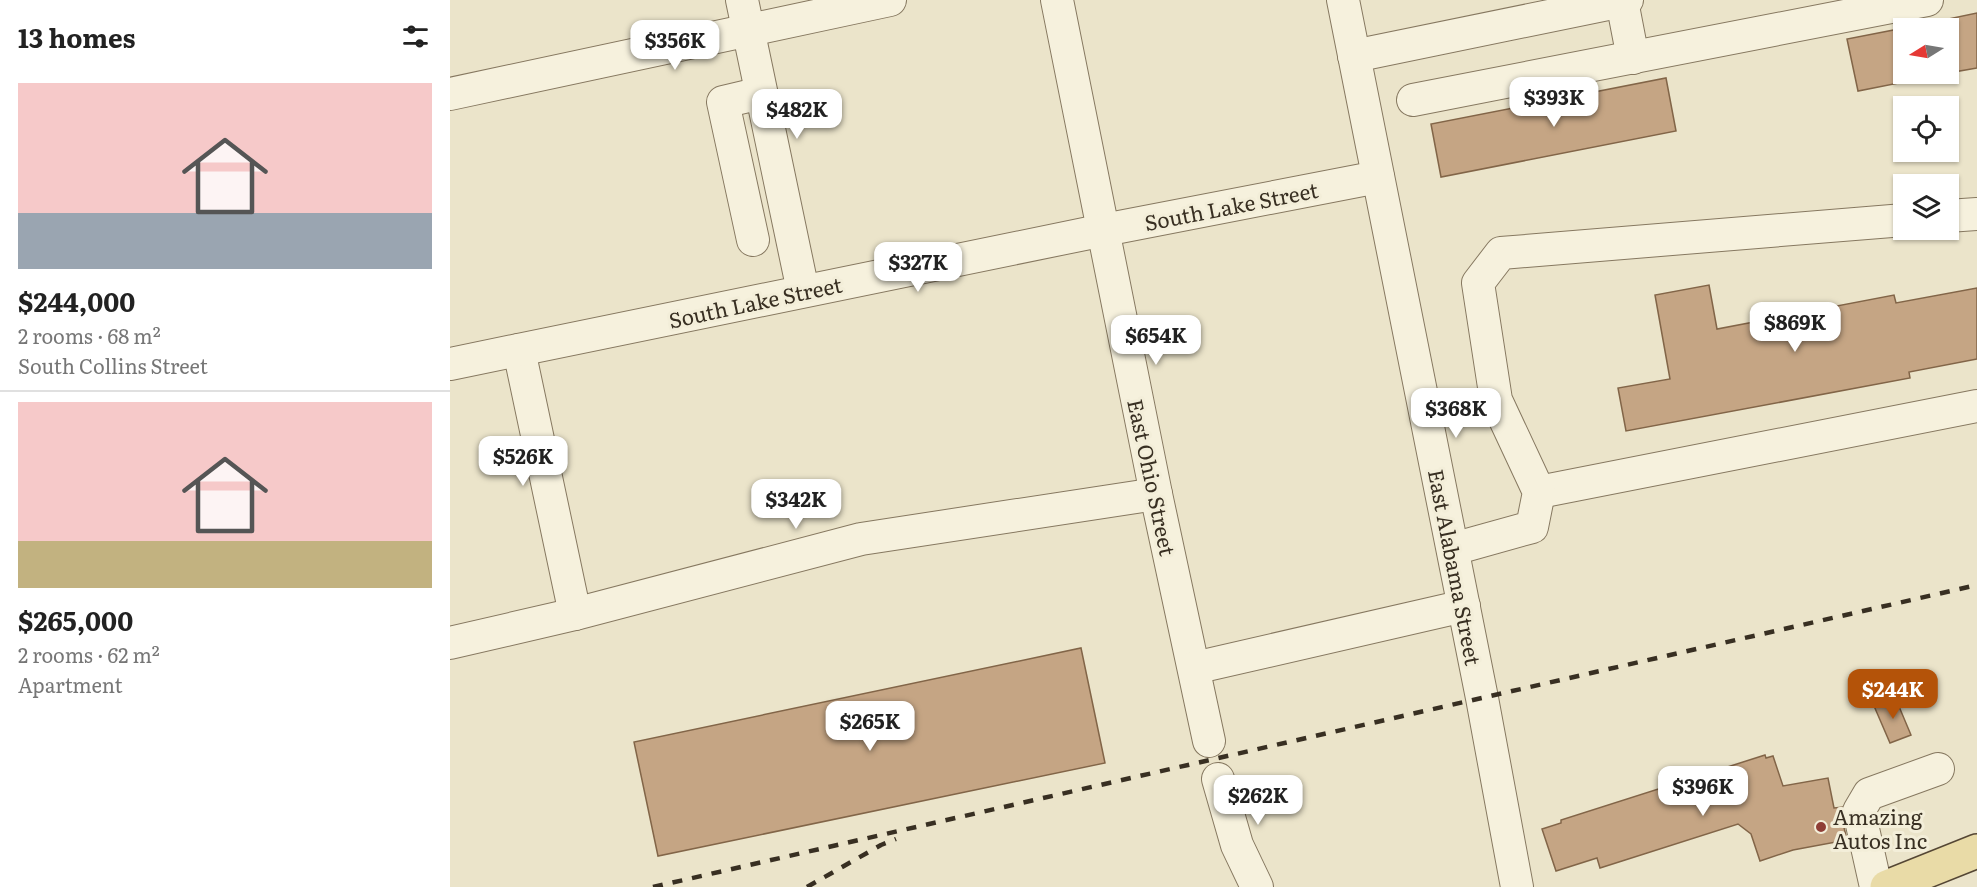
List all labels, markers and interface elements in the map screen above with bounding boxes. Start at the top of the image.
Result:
text: 13 homes [18,17,136,56]
north arrow [1893,18,1959,84]
map controls [1893,18,1959,240]
icon: filters [399,20,432,53]
pin: $356K [633,20,717,71]
text: $356K [644,24,706,54]
pin: $393K [1512,77,1596,128]
text: $393K [1523,81,1585,111]
pin: $482K [755,89,839,140]
text: $482K [766,93,828,123]
button: locate [1893,96,1959,162]
icon: home [171,122,279,230]
street label: South Lake Street [1141,173,1321,237]
button: layers [1893,174,1959,240]
pin: $327K [876,242,960,293]
text: $327K [888,246,948,276]
street label: South Lake Street [665,267,845,335]
text: $244,000 [18,281,135,320]
pin: $869K [1753,302,1837,353]
text: $869K [1764,306,1826,336]
pin: $654K [1114,315,1198,366]
text: $654K [1125,319,1187,349]
text: 2 rooms · 68 m² [18,320,161,350]
text: South Collins Street [18,350,208,380]
pin: $368K [1414,388,1498,439]
text: $368K [1425,392,1487,422]
street label: East Ohio Street [1121,396,1185,559]
pin: $526K [481,436,565,487]
text: $526K [493,440,553,470]
icon: home [171,441,279,549]
street label: East Alabama Street [1422,466,1490,668]
pin: $342K [754,479,838,530]
text: $342K [765,483,827,513]
text: $265,000 [18,600,133,639]
text: 2 rooms · 62 m² [18,639,160,669]
text: Apartment [18,669,123,699]
pin: $244K [1851,669,1935,720]
text: $244K [1862,673,1924,703]
pin: $265K [828,701,912,752]
text: $265K [840,705,900,735]
pin: $396K [1661,766,1745,817]
text: $396K [1672,770,1734,800]
pin: $262K [1216,775,1300,826]
text: $262K [1228,779,1288,809]
place label: Amazing Autos Inc [1833,800,1927,855]
marker: Amazing Autos Inc [1814,820,1828,834]

